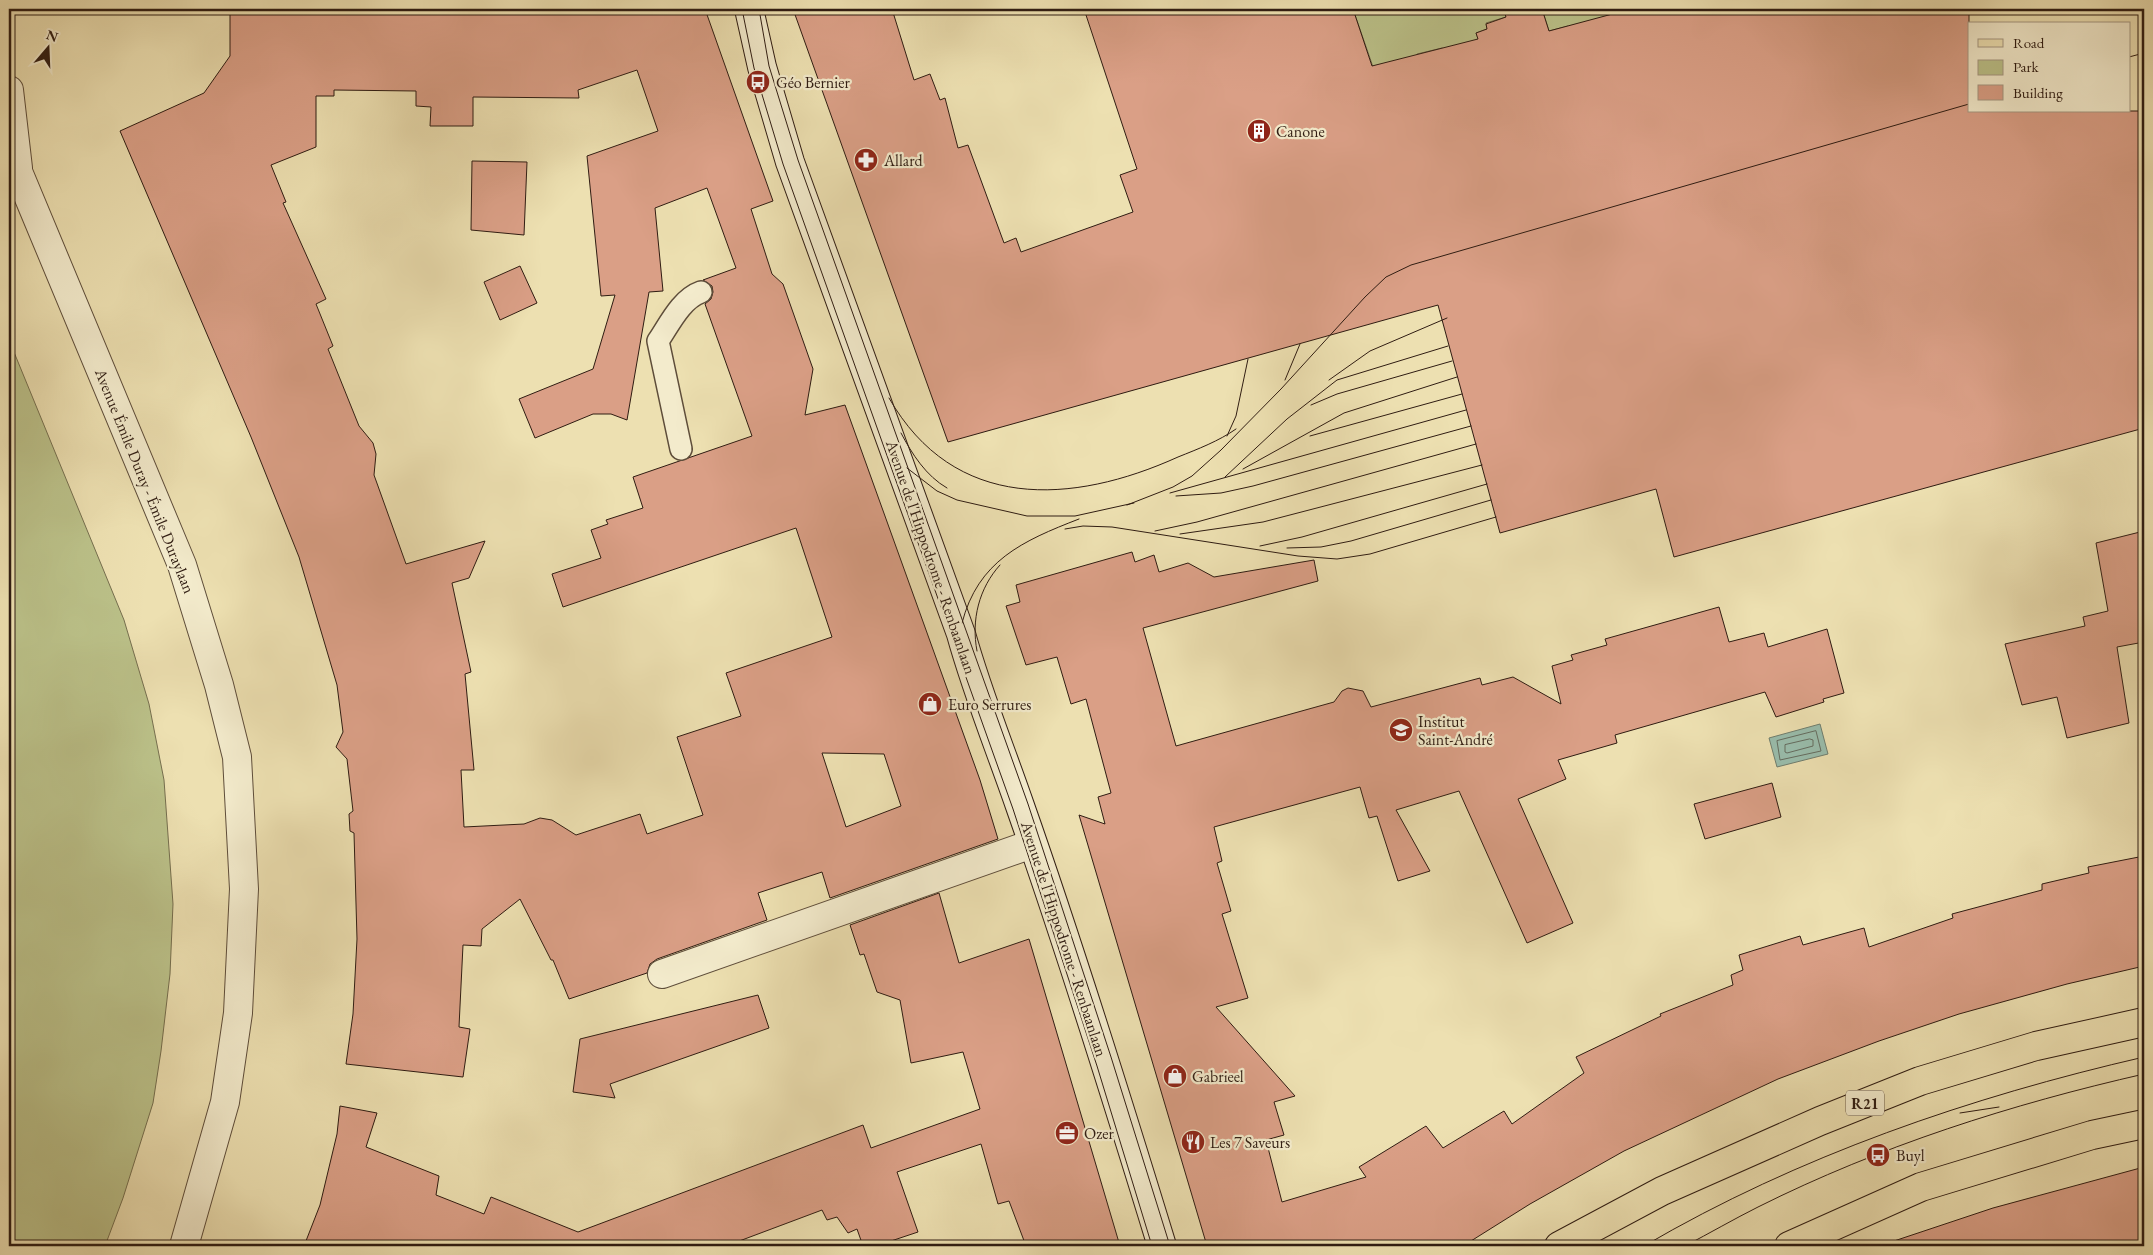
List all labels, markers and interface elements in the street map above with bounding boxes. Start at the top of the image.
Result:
north arrow [22,22,72,72]
legend [1968,22,2130,112]
text: N [44,25,61,46]
text: Road [2013,33,2045,52]
text: Park [2013,57,2040,76]
bus stop icon: Géo Bernier [745,69,771,95]
place label: Géo Bernier [776,72,850,93]
text: Building [2013,83,2063,102]
building icon: Canone [1246,118,1272,144]
place label: Canone [1276,121,1325,142]
pharmacy icon: Allard [853,147,879,173]
place label: Allard [883,150,923,171]
street label: Avenue Émile Duray - Émile Duraylaan [90,365,200,597]
street label: Avenue de l'Hippodrome - Renbaanlaan [881,436,981,677]
shop icon: Euro Serrures [917,691,943,717]
place label: Euro Serrures [948,694,1031,715]
place label: Institut Saint-André [1418,711,1493,750]
school or university icon: Institut Saint-André [1388,717,1414,743]
street label: Avenue de l'Hippodrome - Renbaanlaan [1016,818,1112,1060]
shop icon: Gabrieel [1162,1063,1188,1089]
place label: Gabrieel [1192,1066,1244,1087]
road number: R21 [1846,1090,1884,1116]
office icon: Ozer [1054,1120,1080,1146]
place label: Ozer [1084,1123,1114,1144]
restaurant icon: Les 7 Saveurs [1180,1129,1206,1155]
place label: Les 7 Saveurs [1210,1132,1290,1153]
bus stop icon: Buyl [1865,1142,1891,1168]
place label: Buyl [1896,1145,1925,1166]

